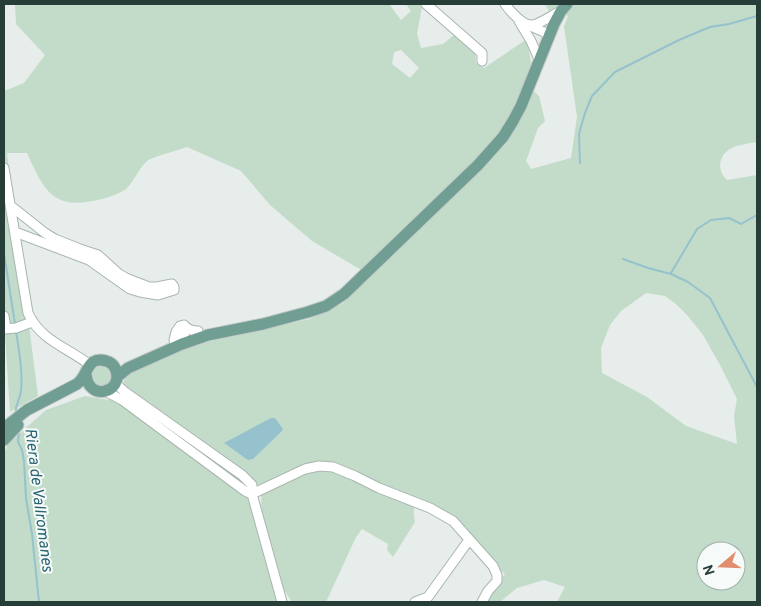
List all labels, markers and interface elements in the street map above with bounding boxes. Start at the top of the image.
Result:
water label: Riera de Vallromanes [19,427,57,574]
north arrow [696,541,746,591]
text: N [700,562,720,577]

